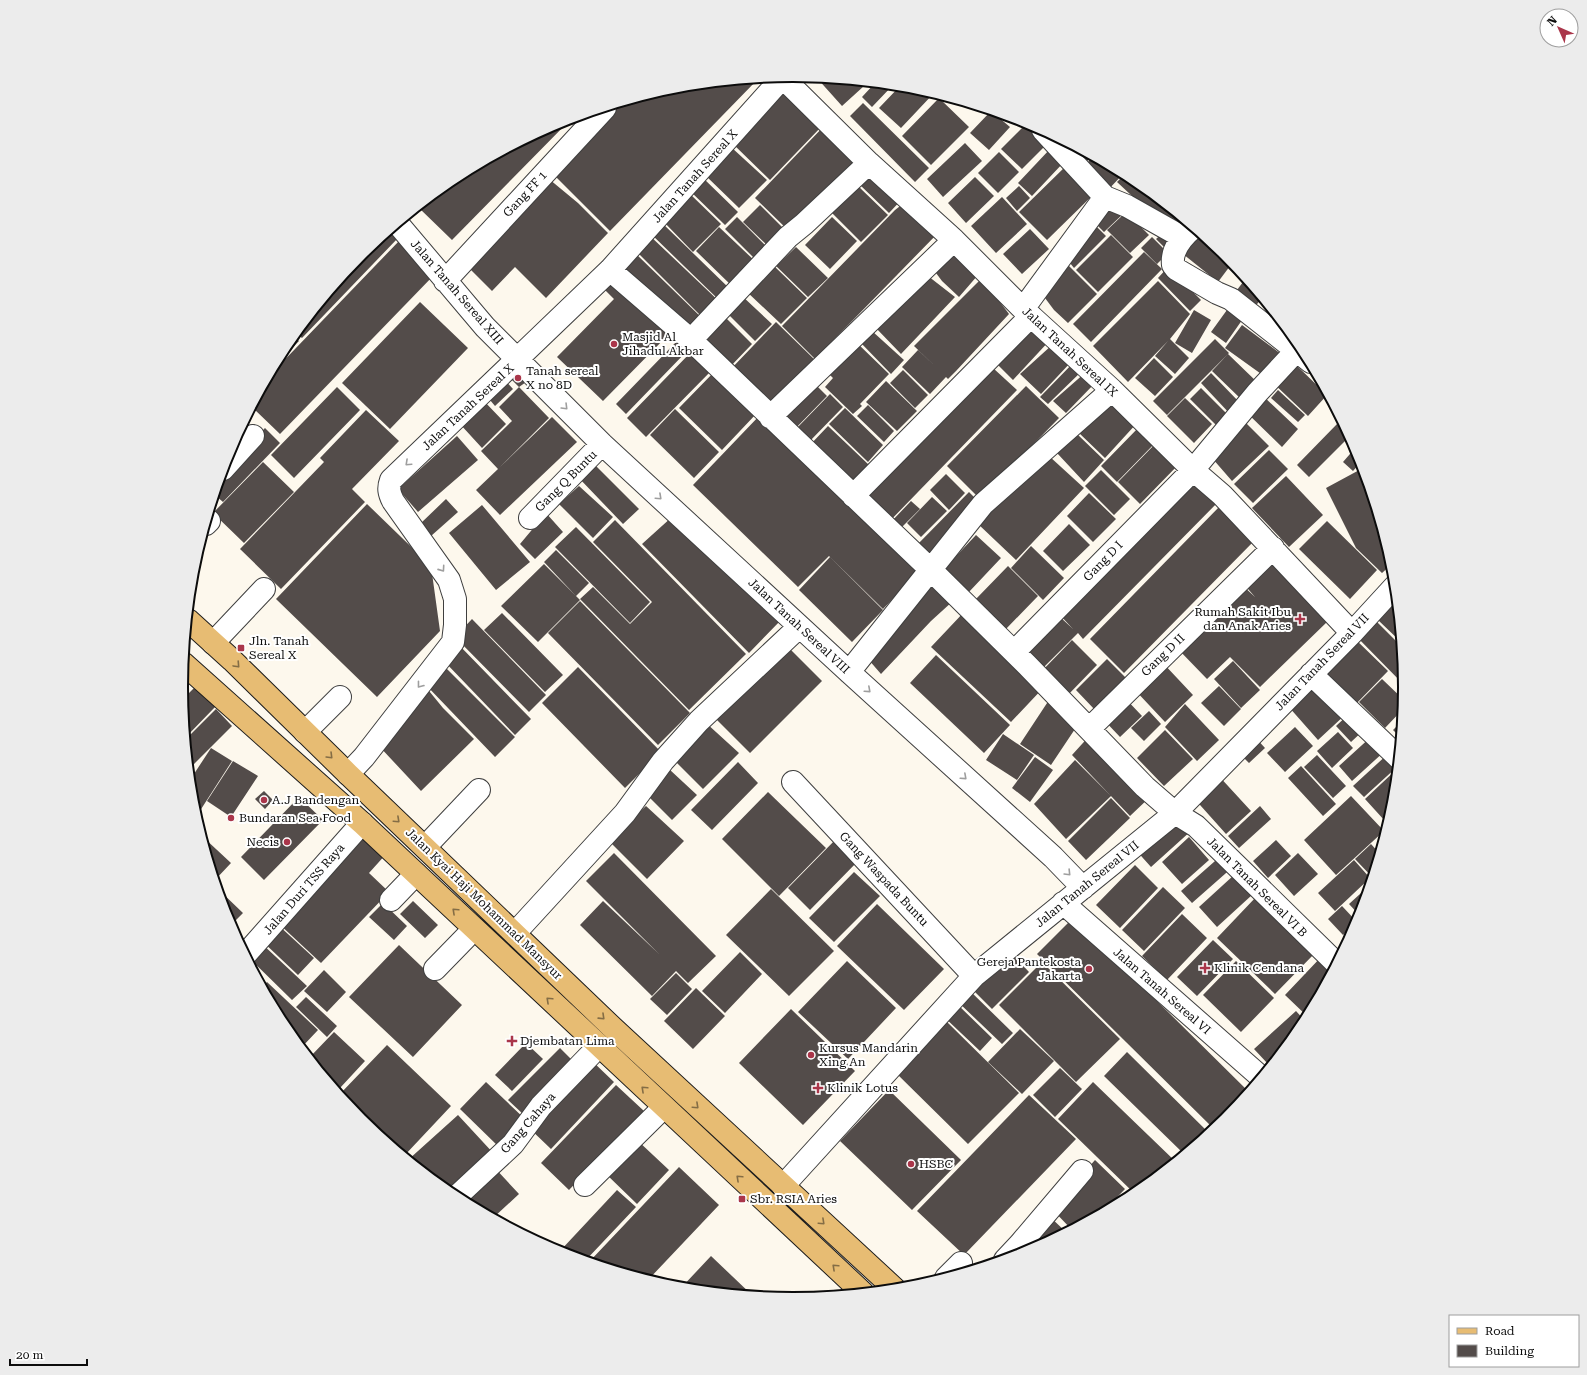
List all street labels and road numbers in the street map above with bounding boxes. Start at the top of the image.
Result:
street label: Jalan Tanah Sereal X [649,126,741,225]
street label: Gang FF 1 [500,168,550,220]
street label: Jalan Tanah Sereal XIII [408,237,506,347]
street label: Jalan Tanah Sereal IX [1020,304,1121,400]
street label: Jalan Tanah Sereal X [419,361,517,453]
street label: Gang Q Buntu [532,447,600,515]
street label: Gang D I [1080,538,1126,584]
street label: Jalan Tanah Sereal VIII [745,575,853,677]
street label: Jalan Tanah Sereal VII [1272,611,1372,713]
street label: Gang D II [1138,631,1188,679]
street label: Jalan Kyai Haji Mohammad Mansyur [403,825,565,983]
street label: Gang Waspada Buntu [837,829,932,929]
street label: Jalan Tanah Sereal VI B [1204,834,1310,940]
street label: Jalan Tanah Sereal VII [1032,838,1142,930]
street label: Jalan Duri TSS Raya [261,840,348,937]
street label: Jalan Tanah Sereal VI [1110,945,1214,1037]
street label: Gang Cahaya [498,1089,559,1156]

